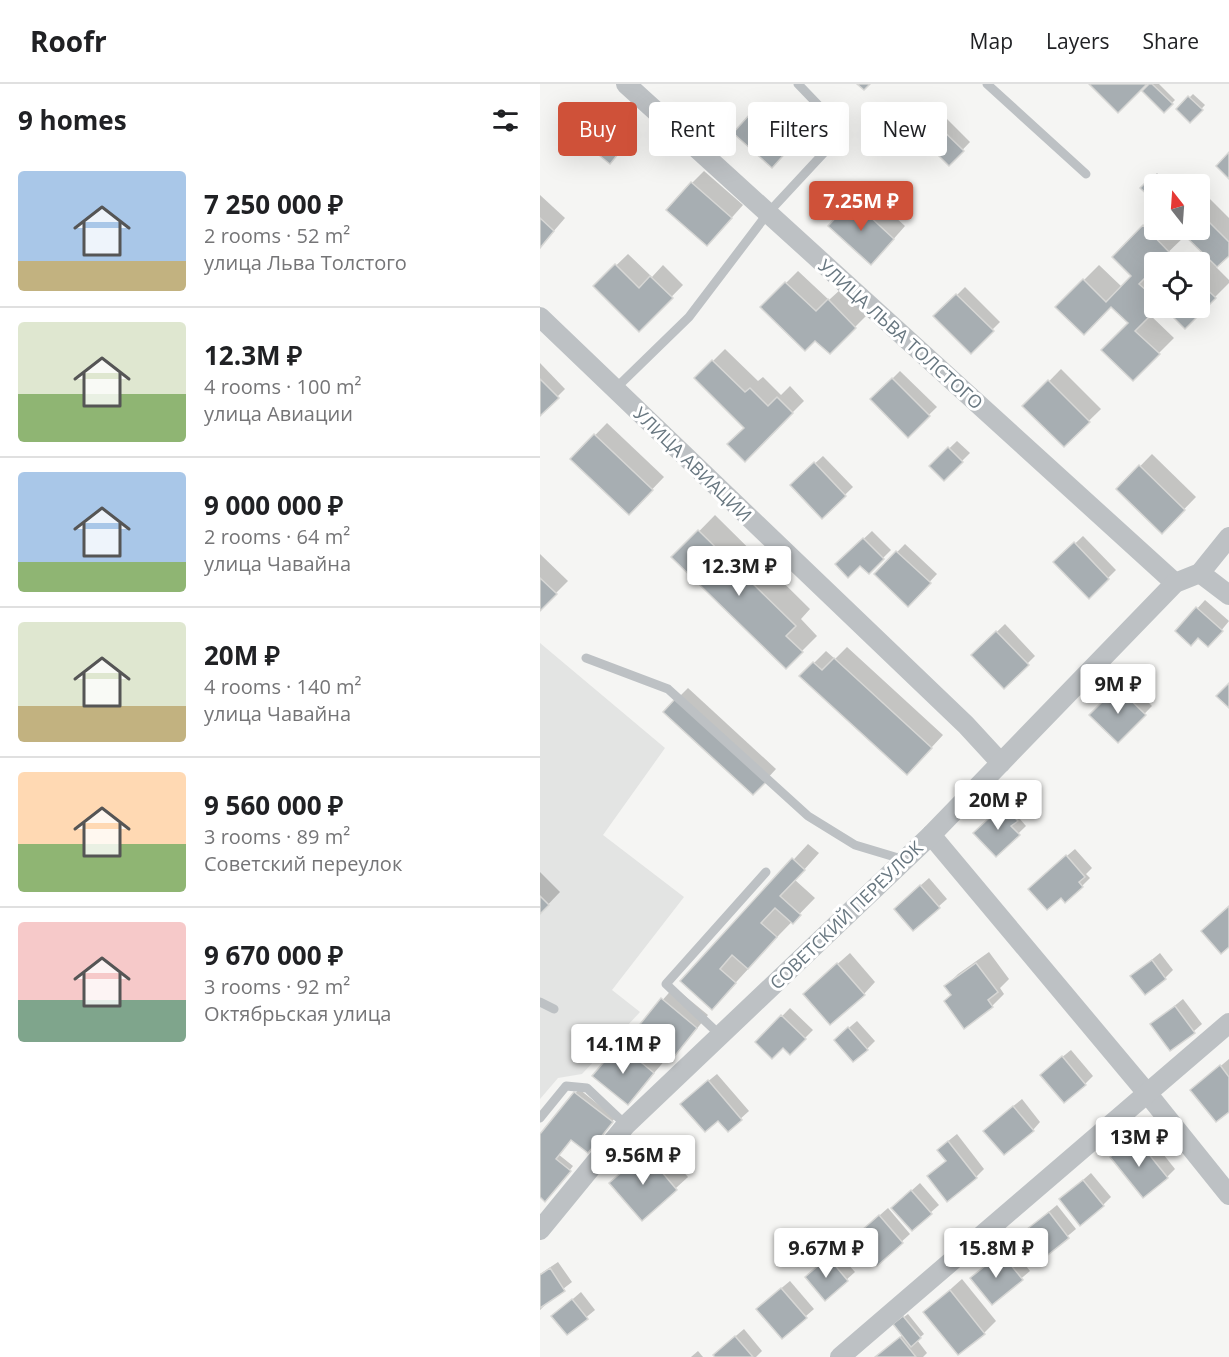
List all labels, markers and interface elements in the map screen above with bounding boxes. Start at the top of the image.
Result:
text: Roofr [30,22,107,60]
text: Map [970,27,1013,55]
text: Layers [1046,27,1110,55]
text: Share [1143,27,1199,55]
text: 9 homes [18,102,127,138]
chip: Buy [558,102,637,156]
chip: Rent [649,102,736,156]
chip: Filters [748,102,849,156]
chip: New [861,102,947,156]
icon: filters [489,104,522,137]
north arrow [1144,174,1210,240]
map controls [1144,174,1210,318]
pin: 7.25M ₽ [806,181,916,232]
text: 7 250 000 ₽ [204,186,343,222]
text: 7.25M ₽ [823,187,899,214]
icon: home [66,195,138,267]
text: 2 rooms · 52 m² [204,222,350,249]
text: улица Льва Толстого [204,249,407,276]
button: locate [1144,252,1210,318]
street label: УЛИЦА ЛЬВА ТОЛСТОГО [814,254,988,414]
text: 12.3M ₽ [204,337,302,373]
icon: home [66,346,138,418]
text: 4 rooms · 100 m² [204,373,362,400]
text: улица Авиации [204,400,353,427]
street label: УЛИЦА АВИАЦИИ [629,401,757,527]
text: 9 000 000 ₽ [204,487,343,523]
icon: home [66,496,138,568]
text: 2 rooms · 64 m² [204,523,350,550]
pin: 12.3M ₽ [684,546,794,597]
text: улица Чавайна [204,550,351,577]
text: 12.3M ₽ [701,552,777,579]
text: 20M ₽ [204,637,280,673]
icon: home [66,646,138,718]
pin: 9M ₽ [1082,664,1154,715]
text: 9M ₽ [1094,670,1142,697]
text: 4 rooms · 140 m² [204,673,362,700]
text: улица Чавайна [204,700,351,727]
pin: 20M ₽ [956,780,1040,831]
text: 20M ₽ [969,786,1027,813]
text: 9 560 000 ₽ [204,787,343,823]
icon: home [66,796,138,868]
text: 3 rooms · 89 m² [204,823,350,850]
street label: СОВЕТСКИЙ ПЕРЕУЛОК [764,836,928,994]
text: Советский переулок [204,850,402,877]
text: 9 670 000 ₽ [204,937,343,973]
icon: home [66,946,138,1018]
text: 3 rooms · 92 m² [204,973,350,1000]
text: Октябрьская улица [204,1000,391,1027]
pin: 14.1M ₽ [568,1024,678,1075]
text: 14.1M ₽ [585,1030,661,1057]
pin: 13M ₽ [1097,1117,1181,1168]
text: 13M ₽ [1110,1123,1168,1150]
pin: 9.56M ₽ [588,1135,698,1186]
text: 9.56M ₽ [605,1141,681,1168]
pin: 9.67M ₽ [771,1228,881,1279]
pin: 15.8M ₽ [941,1228,1051,1279]
text: 9.67M ₽ [788,1234,864,1261]
text: 15.8M ₽ [958,1234,1034,1261]

